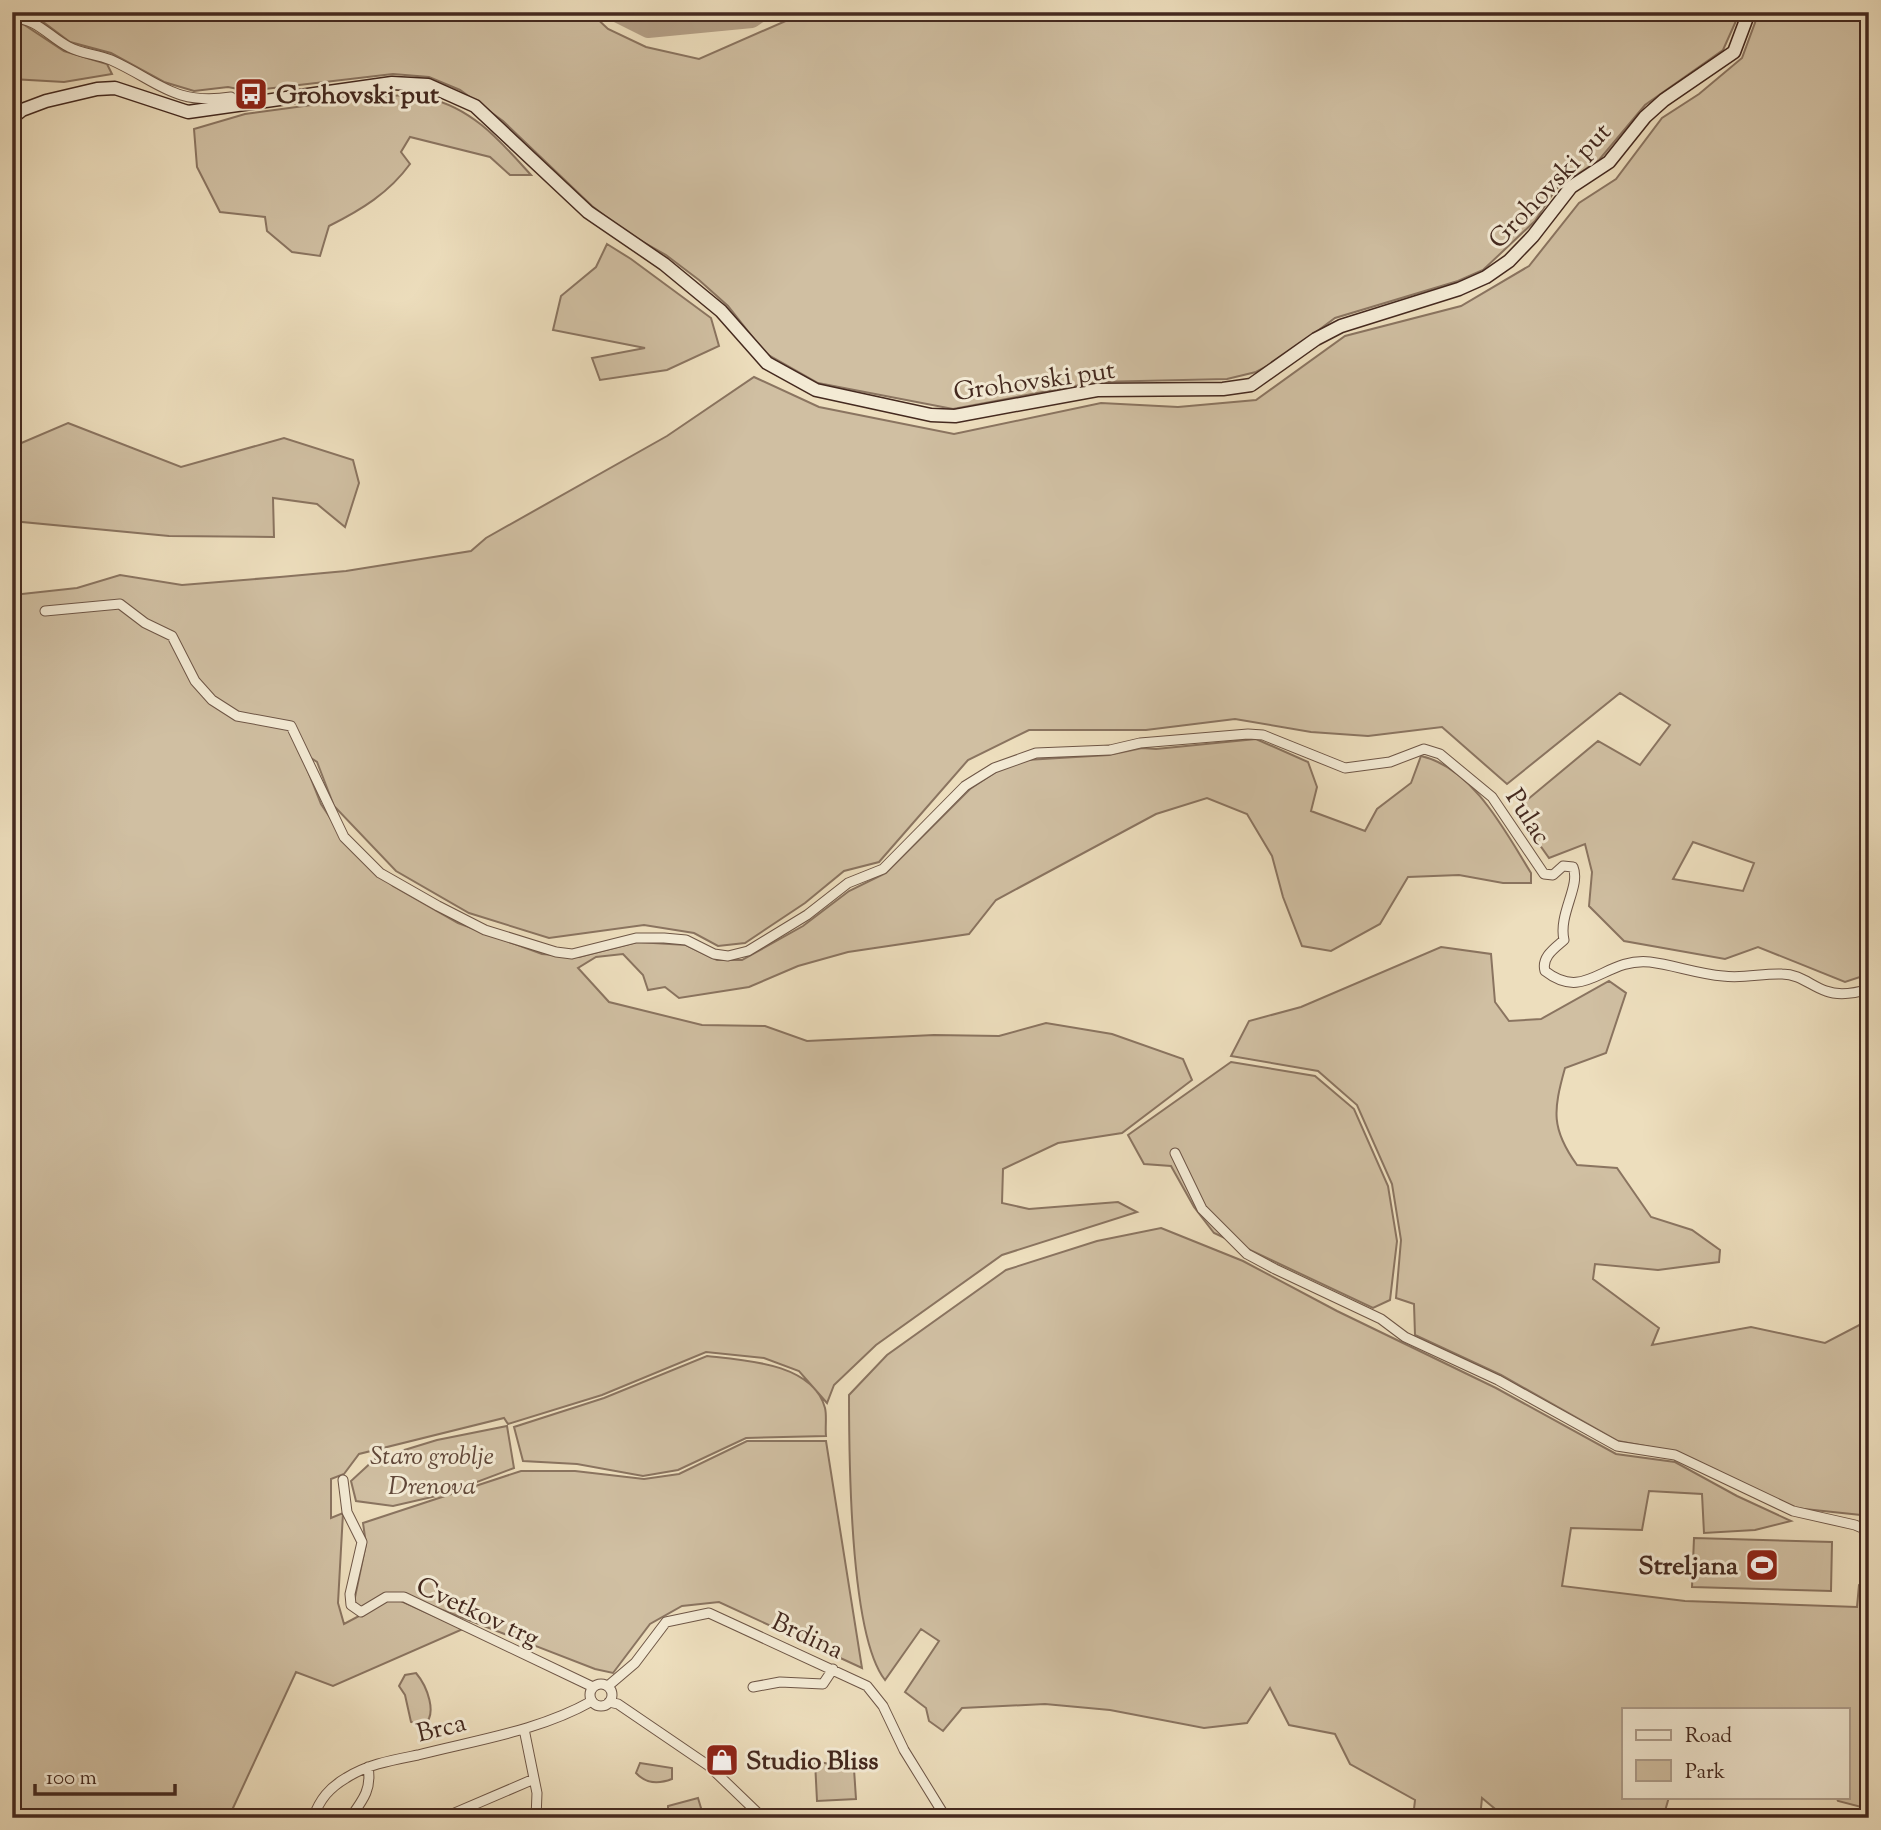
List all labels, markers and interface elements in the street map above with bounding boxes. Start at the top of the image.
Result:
bus stop icon: Grohovski put [232,75,270,113]
place label: Grohovski put [276,78,439,115]
street label: Grohovski put [1481,115,1621,258]
street label: Grohovski put [951,353,1118,412]
street label: Pulac [1495,782,1559,853]
park label: Staro groblje Drenova [370,1439,494,1506]
sports icon: Streljana [1743,1546,1781,1584]
place label: Streljana [1638,1549,1738,1586]
street label: Cvetkov trg [409,1569,545,1658]
street label: Brdina [765,1605,849,1670]
street label: Brca [413,1705,470,1753]
legend [1622,1708,1850,1798]
text: Road [1685,1722,1732,1752]
shop icon: Studio Bliss [703,1741,741,1779]
place label: Studio Bliss [746,1744,878,1781]
scale bar [35,1753,175,1797]
text: Park [1685,1758,1726,1788]
text: 100 m [46,1764,97,1794]

